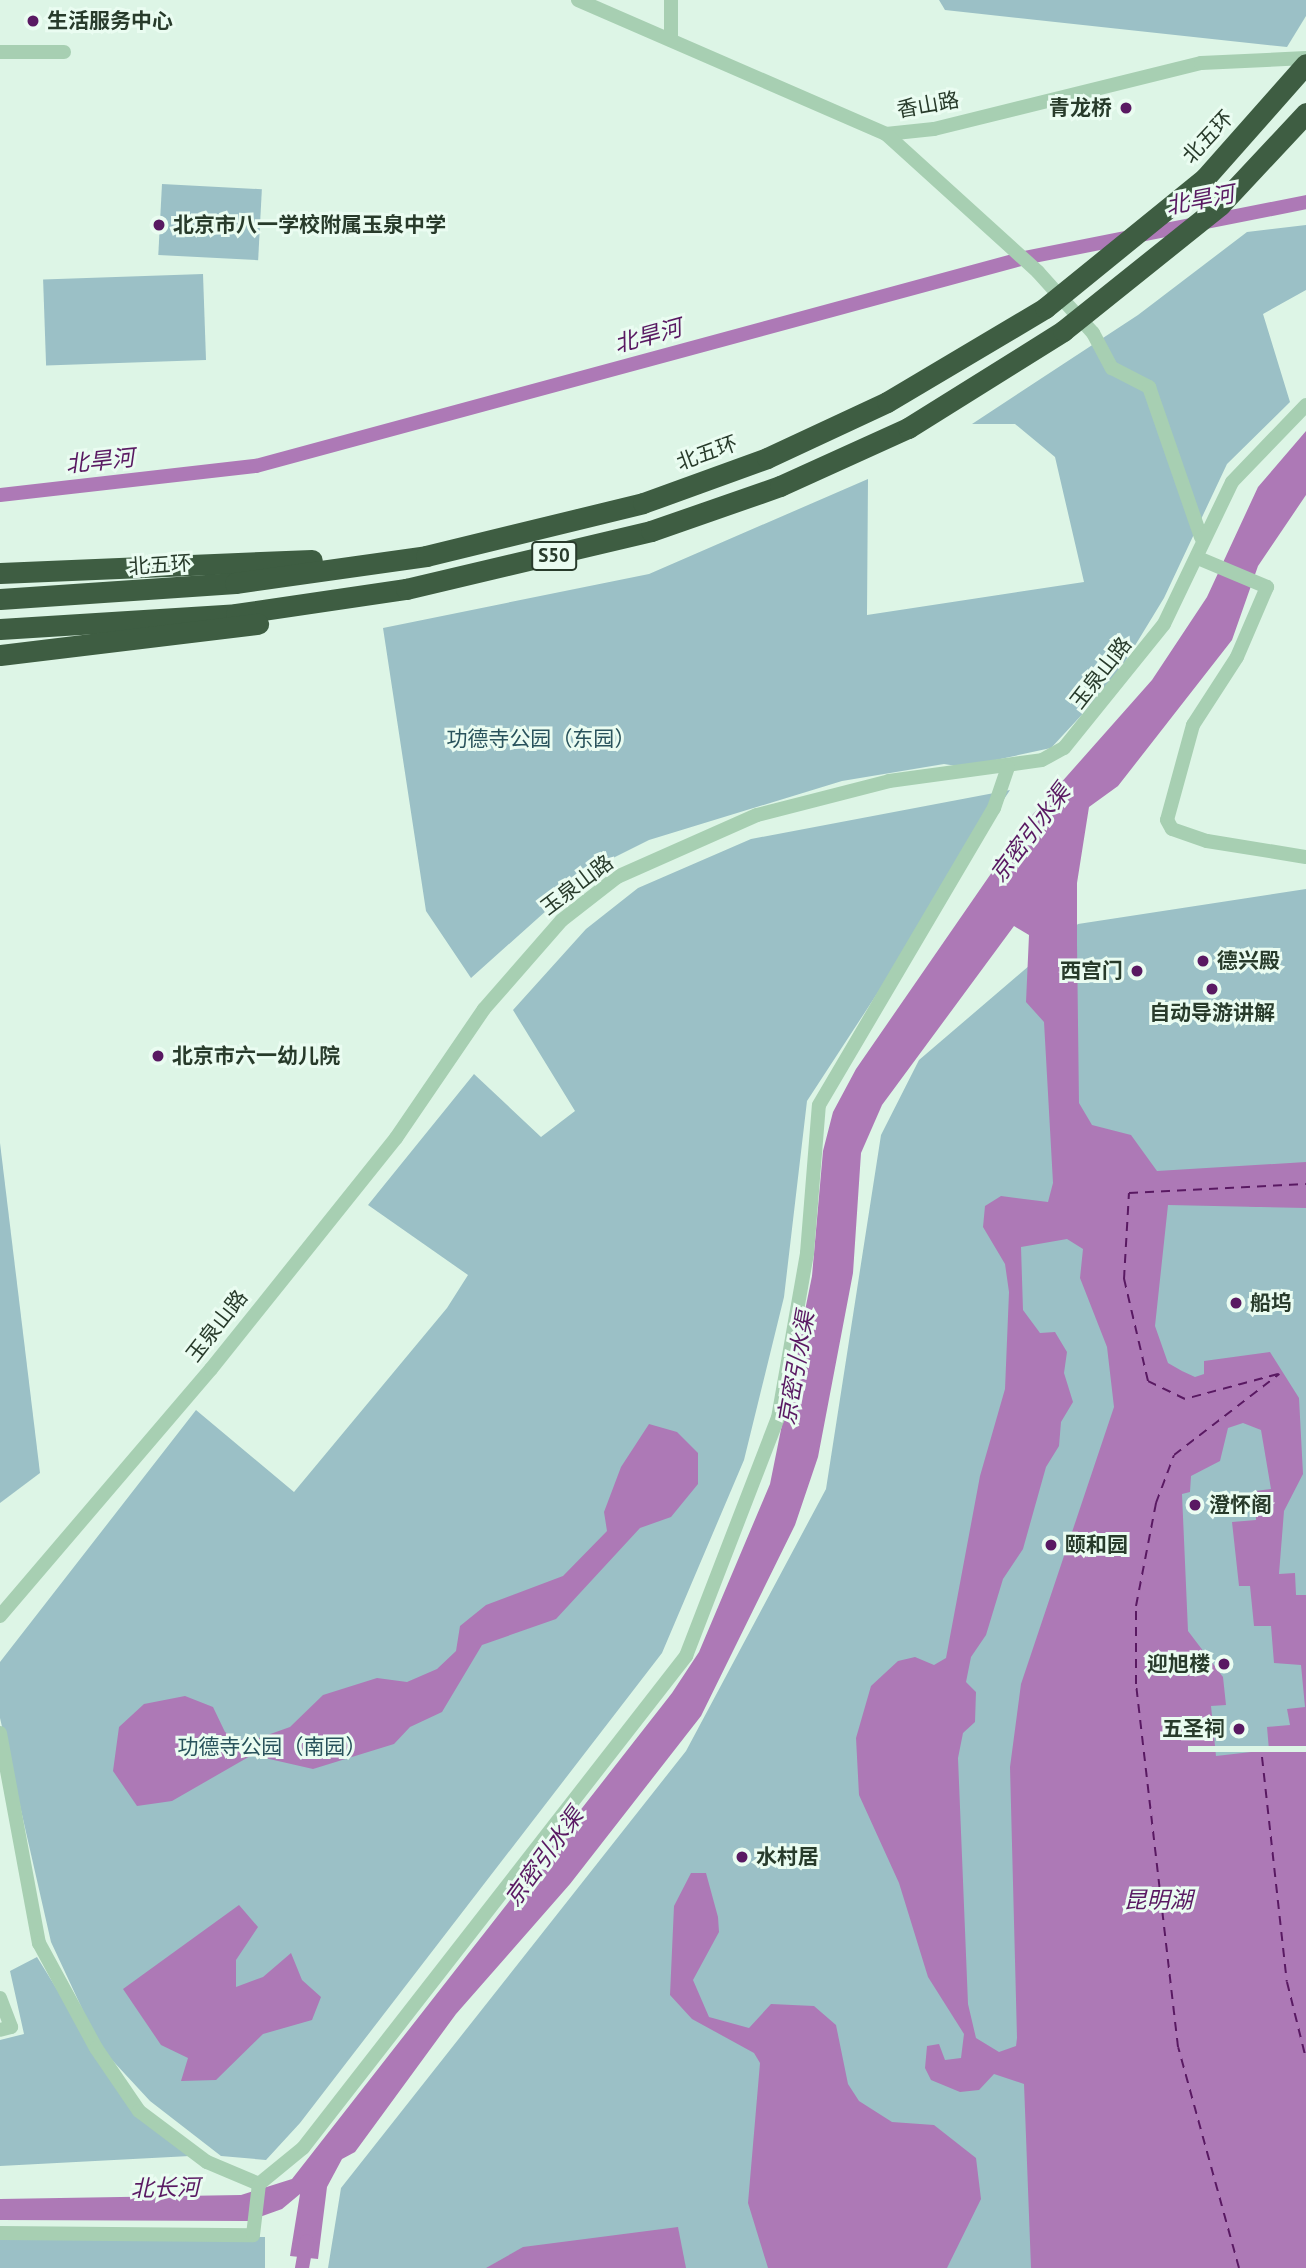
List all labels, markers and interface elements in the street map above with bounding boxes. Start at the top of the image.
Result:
place label: 生活服务中心 [47,8,173,34]
marker: 生活服务中心 [25,13,41,29]
street label: 香山路 [895,87,961,123]
place label: 青龙桥 [1049,95,1112,121]
marker: 青龙桥 [1118,100,1134,116]
street label: 北五环 [1177,105,1239,169]
water label: 北旱河 [1164,180,1236,220]
place label: 北京市八一学校附属玉泉中学 [173,212,446,238]
marker: 北京市八一学校附属玉泉中学 [151,217,167,233]
water label: 北旱河 [611,314,685,358]
street label: 北五环 [673,430,741,476]
water label: 北旱河 [64,444,136,478]
road number: S50 [530,540,578,572]
street label: 北五环 [128,550,192,580]
street label: 玉泉山路 [1065,632,1137,714]
park label: 功德寺公园（东园） [447,726,635,752]
water label: 京密引水渠 [984,779,1076,887]
street label: 玉泉山路 [536,850,618,920]
place label: 德兴殿 [1217,948,1280,974]
marker: 德兴殿 [1195,953,1211,969]
place label: 西宫门 [1060,958,1123,984]
marker: 西宫门 [1129,963,1145,979]
marker: 自动导游讲解 [1204,981,1220,997]
place label: 自动导游讲解 [1149,1000,1275,1026]
place label: 北京市六一幼儿院 [172,1043,340,1069]
marker: 北京市六一幼儿院 [150,1048,166,1064]
street label: 玉泉山路 [181,1285,253,1367]
place label: 船坞 [1250,1290,1292,1316]
marker: 船坞 [1228,1295,1244,1311]
water label: 京密引水渠 [772,1309,820,1427]
place label: 澄怀阁 [1209,1492,1272,1518]
marker: 澄怀阁 [1187,1497,1203,1513]
place label: 颐和园 [1065,1532,1128,1558]
marker: 颐和园 [1043,1537,1059,1553]
place label: 迎旭楼 [1147,1651,1210,1677]
marker: 迎旭楼 [1216,1656,1232,1672]
place label: 五圣祠 [1162,1716,1225,1742]
marker: 五圣祠 [1231,1721,1247,1737]
park label: 功德寺公园（南园） [178,1734,366,1760]
water label: 京密引水渠 [499,1802,589,1912]
place label: 水村居 [756,1844,819,1870]
marker: 水村居 [734,1849,750,1865]
water label: 昆明湖 [1124,1886,1192,1914]
water label: 北长河 [130,2174,200,2202]

